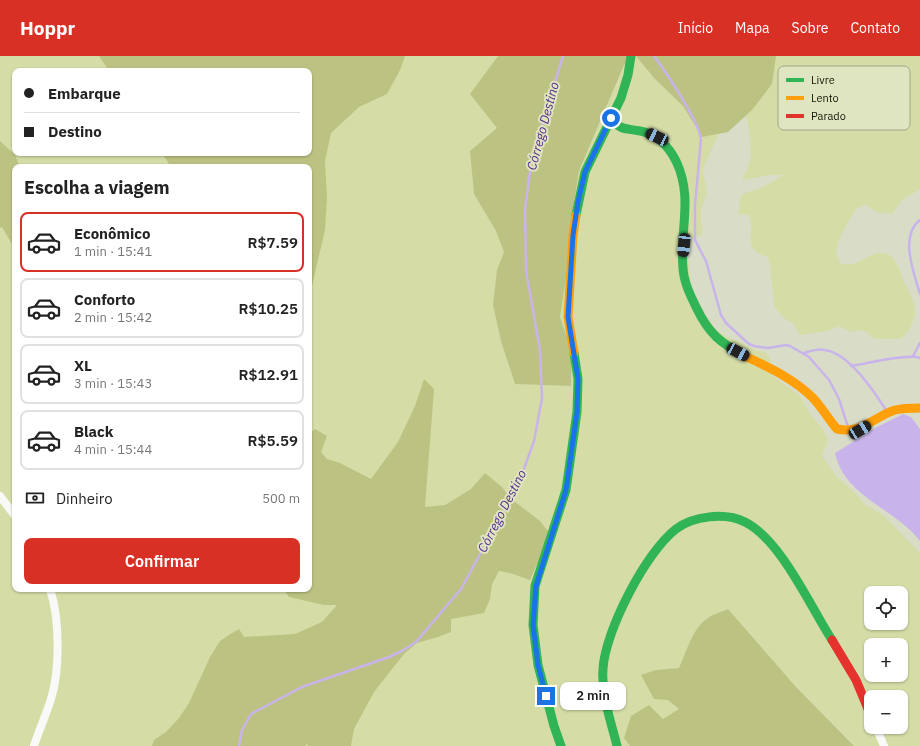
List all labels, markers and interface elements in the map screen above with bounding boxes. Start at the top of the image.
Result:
text: Hoppr [20,16,75,40]
text: Início [678,19,713,37]
text: Mapa [735,19,770,37]
text: Sobre [792,19,828,37]
text: Contato [850,19,900,37]
legend [778,66,910,130]
text: Livre [811,73,835,87]
water label: Córrego Destino [523,80,563,172]
text: Embarque [48,84,121,103]
text: Lento [811,91,839,105]
route start [602,109,620,127]
text: Parado [811,109,846,123]
text: Destino [48,122,102,141]
car [644,126,670,148]
text: Escolha a viagem [24,176,170,199]
icon: car [26,224,62,260]
text: Econômico [74,224,150,243]
car [677,232,691,258]
text: R$7.59 [248,233,298,252]
text: 1 min · 15:41 [74,243,152,260]
icon: car [26,290,62,326]
text: Conforto [74,290,135,309]
text: R$10.25 [239,299,298,318]
text: 2 min · 15:42 [74,309,152,326]
car [725,341,751,363]
icon: car [26,356,62,392]
text: XL [74,356,92,375]
text: R$12.91 [239,365,298,384]
text: 3 min · 15:43 [74,375,152,392]
car [847,419,873,441]
icon: car [26,422,62,458]
text: Black [74,422,114,441]
text: R$5.59 [248,431,298,450]
text: 4 min · 15:44 [74,441,152,458]
water label: Córrego Destino [474,467,530,555]
icon: cash [24,487,46,509]
text: Dinheiro [56,489,113,508]
text: 500 m [262,490,300,507]
button: Confirmar [24,538,300,584]
map controls [864,586,908,734]
button: locate [864,586,908,630]
button: + [864,638,908,682]
callout: 2 min [560,682,626,710]
route end [537,687,555,705]
text: 2 min [576,687,610,704]
button: − [864,690,908,734]

